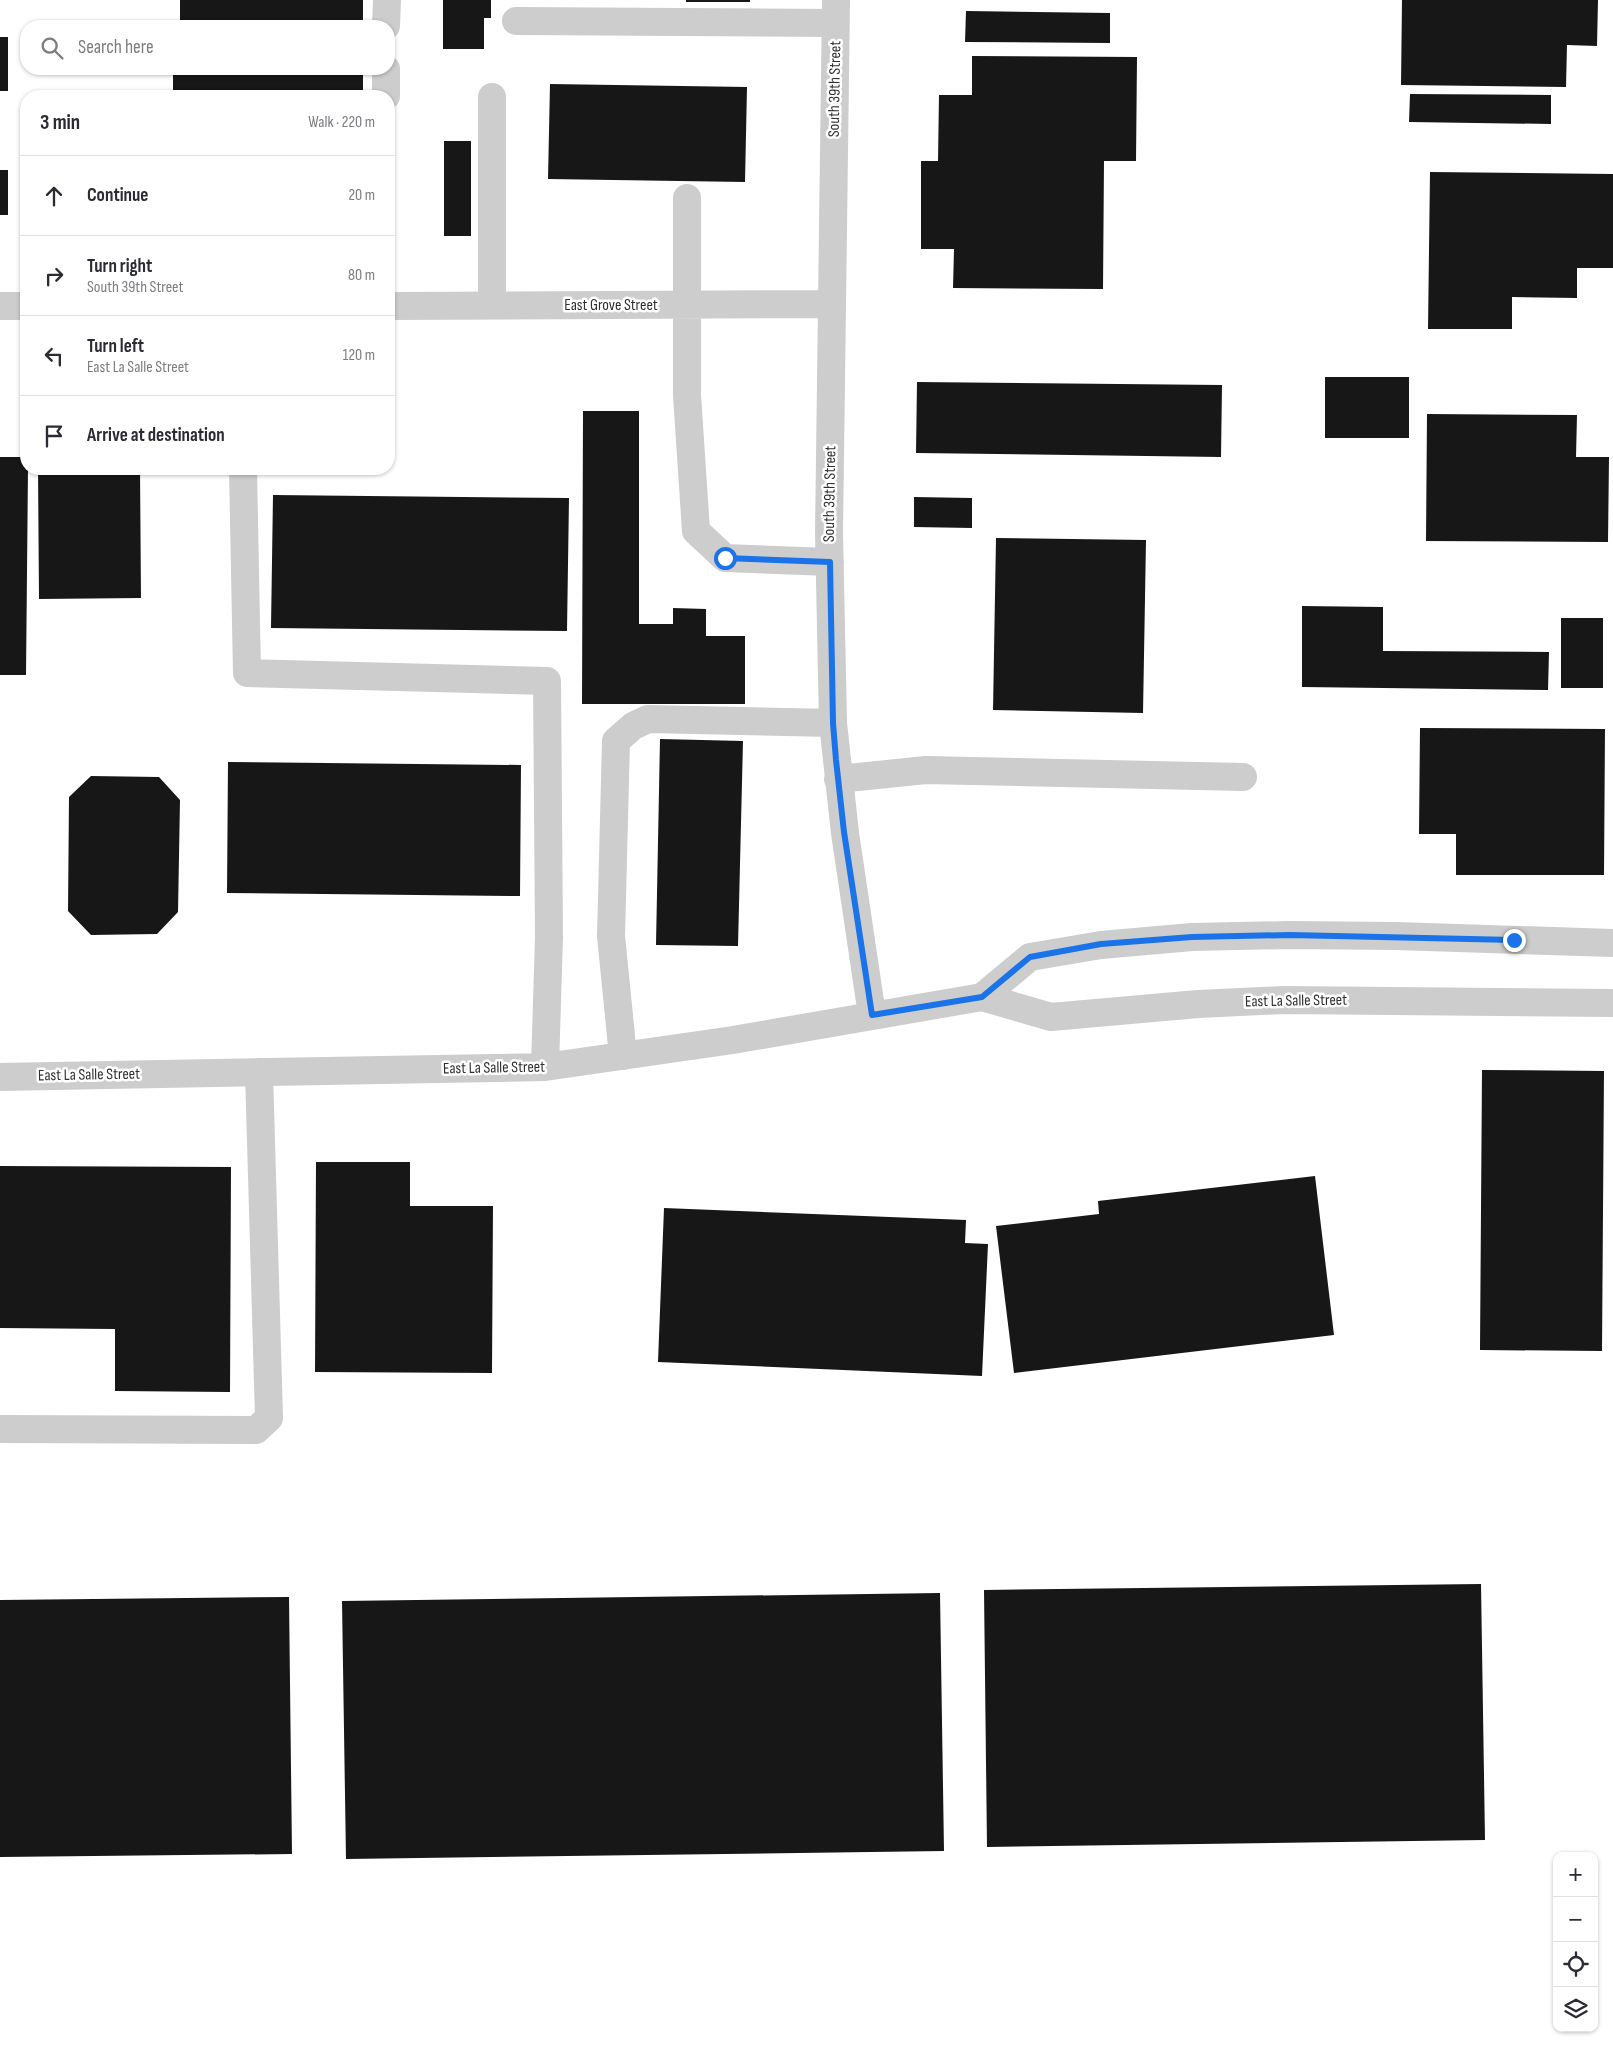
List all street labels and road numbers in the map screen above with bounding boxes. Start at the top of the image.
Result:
street label: South 39th Street [825,41,845,137]
street label: East Grove Street [564,296,658,315]
street label: South 39th Street [820,446,840,542]
street label: East La Salle Street [1245,991,1347,1011]
street label: East La Salle Street [443,1058,545,1078]
street label: East La Salle Street [38,1065,140,1085]

